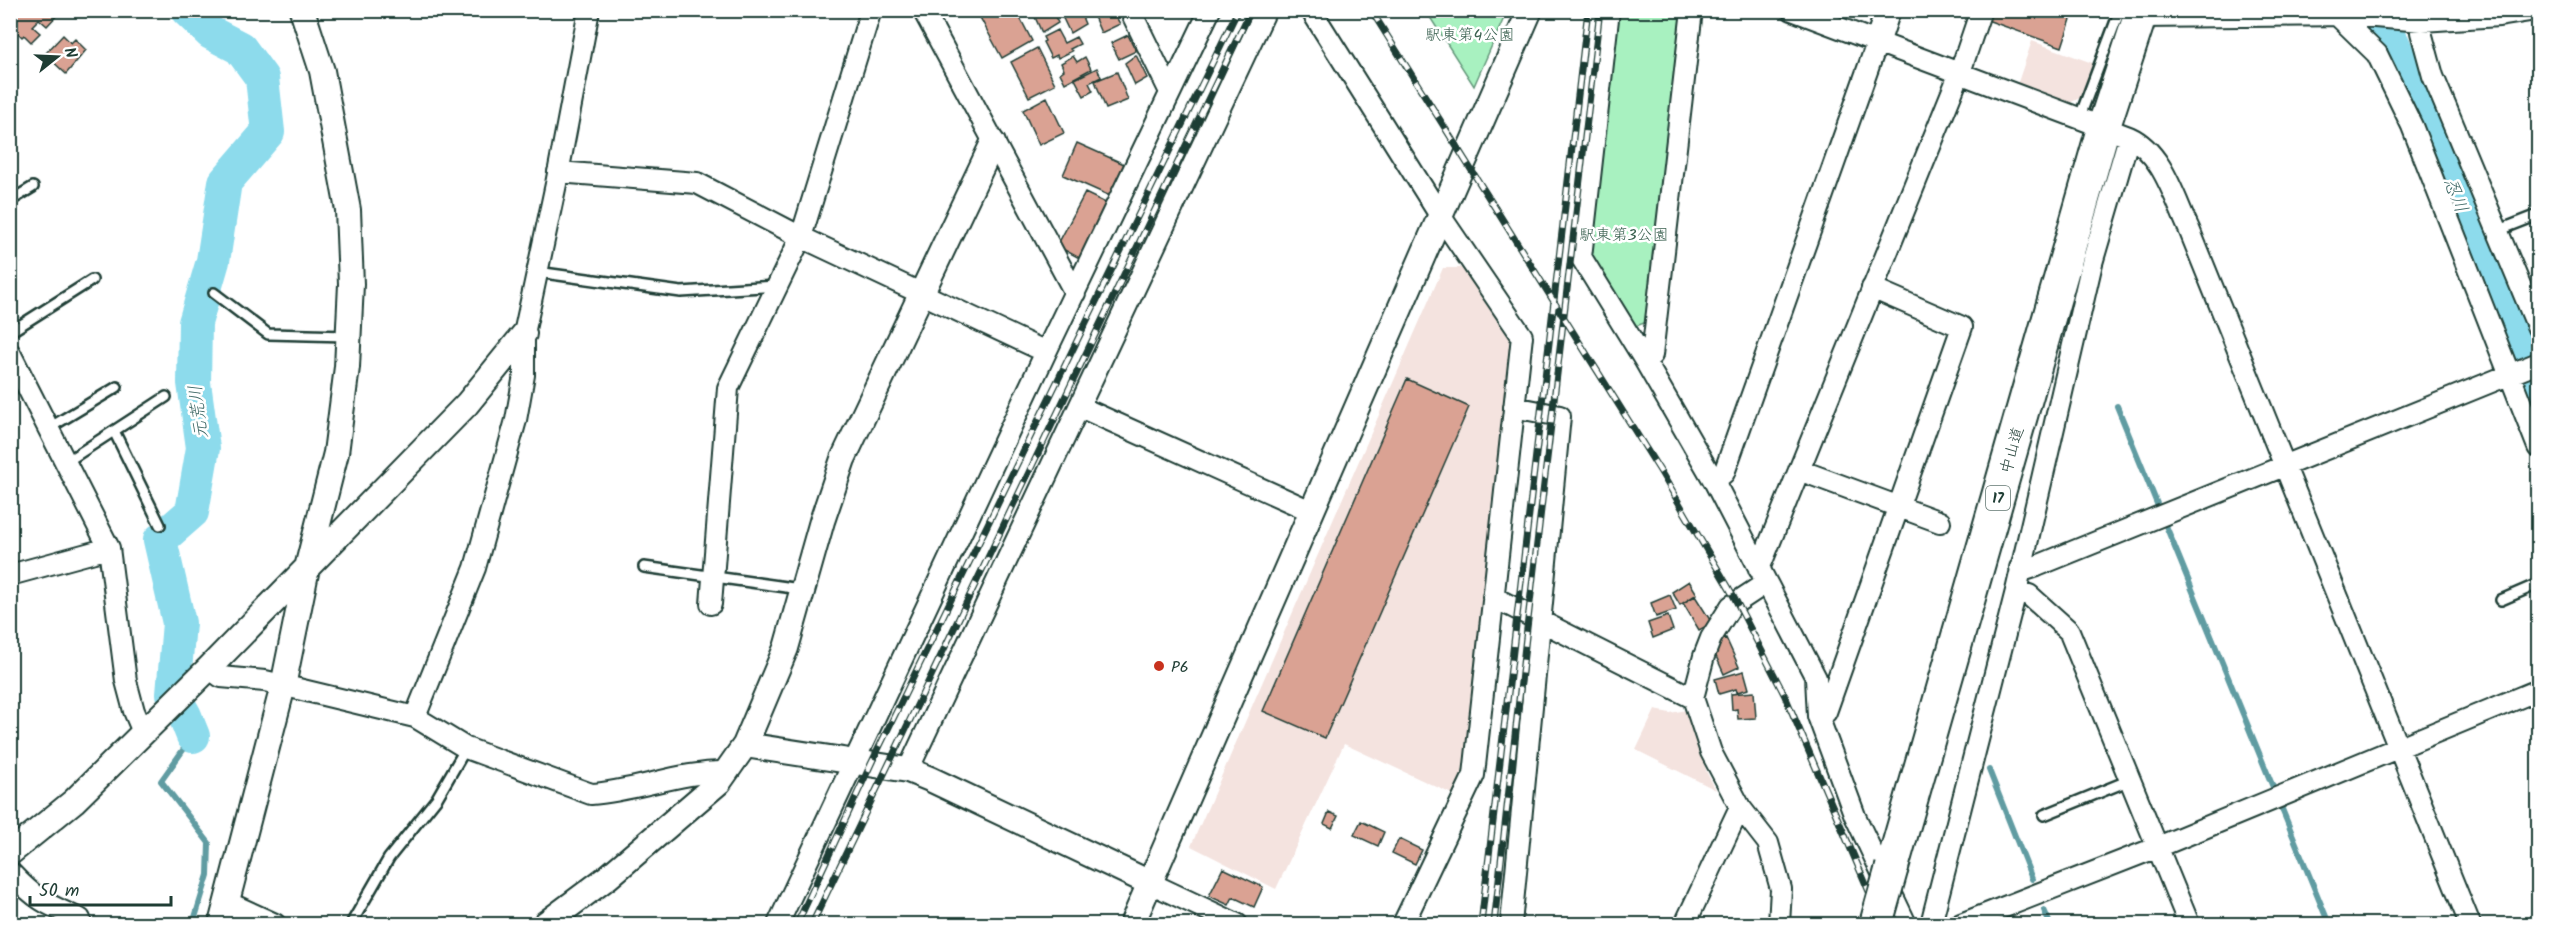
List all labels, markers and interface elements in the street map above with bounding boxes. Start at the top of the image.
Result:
park label: 駅東第4公園 [1426,23,1514,48]
north arrow [27,27,87,87]
text: N [56,44,83,61]
water label: 忍川 [2434,173,2475,218]
park label: 駅東第3公園 [1579,223,1669,248]
water label: 元荒川 [182,383,217,440]
street label: 中山道 [1994,424,2031,477]
road number: 17 [1986,486,2010,510]
place label: P6 [1171,655,1189,680]
marker: P6 [1152,659,1166,673]
scale bar [30,869,171,907]
text: 50 m [39,877,79,906]

